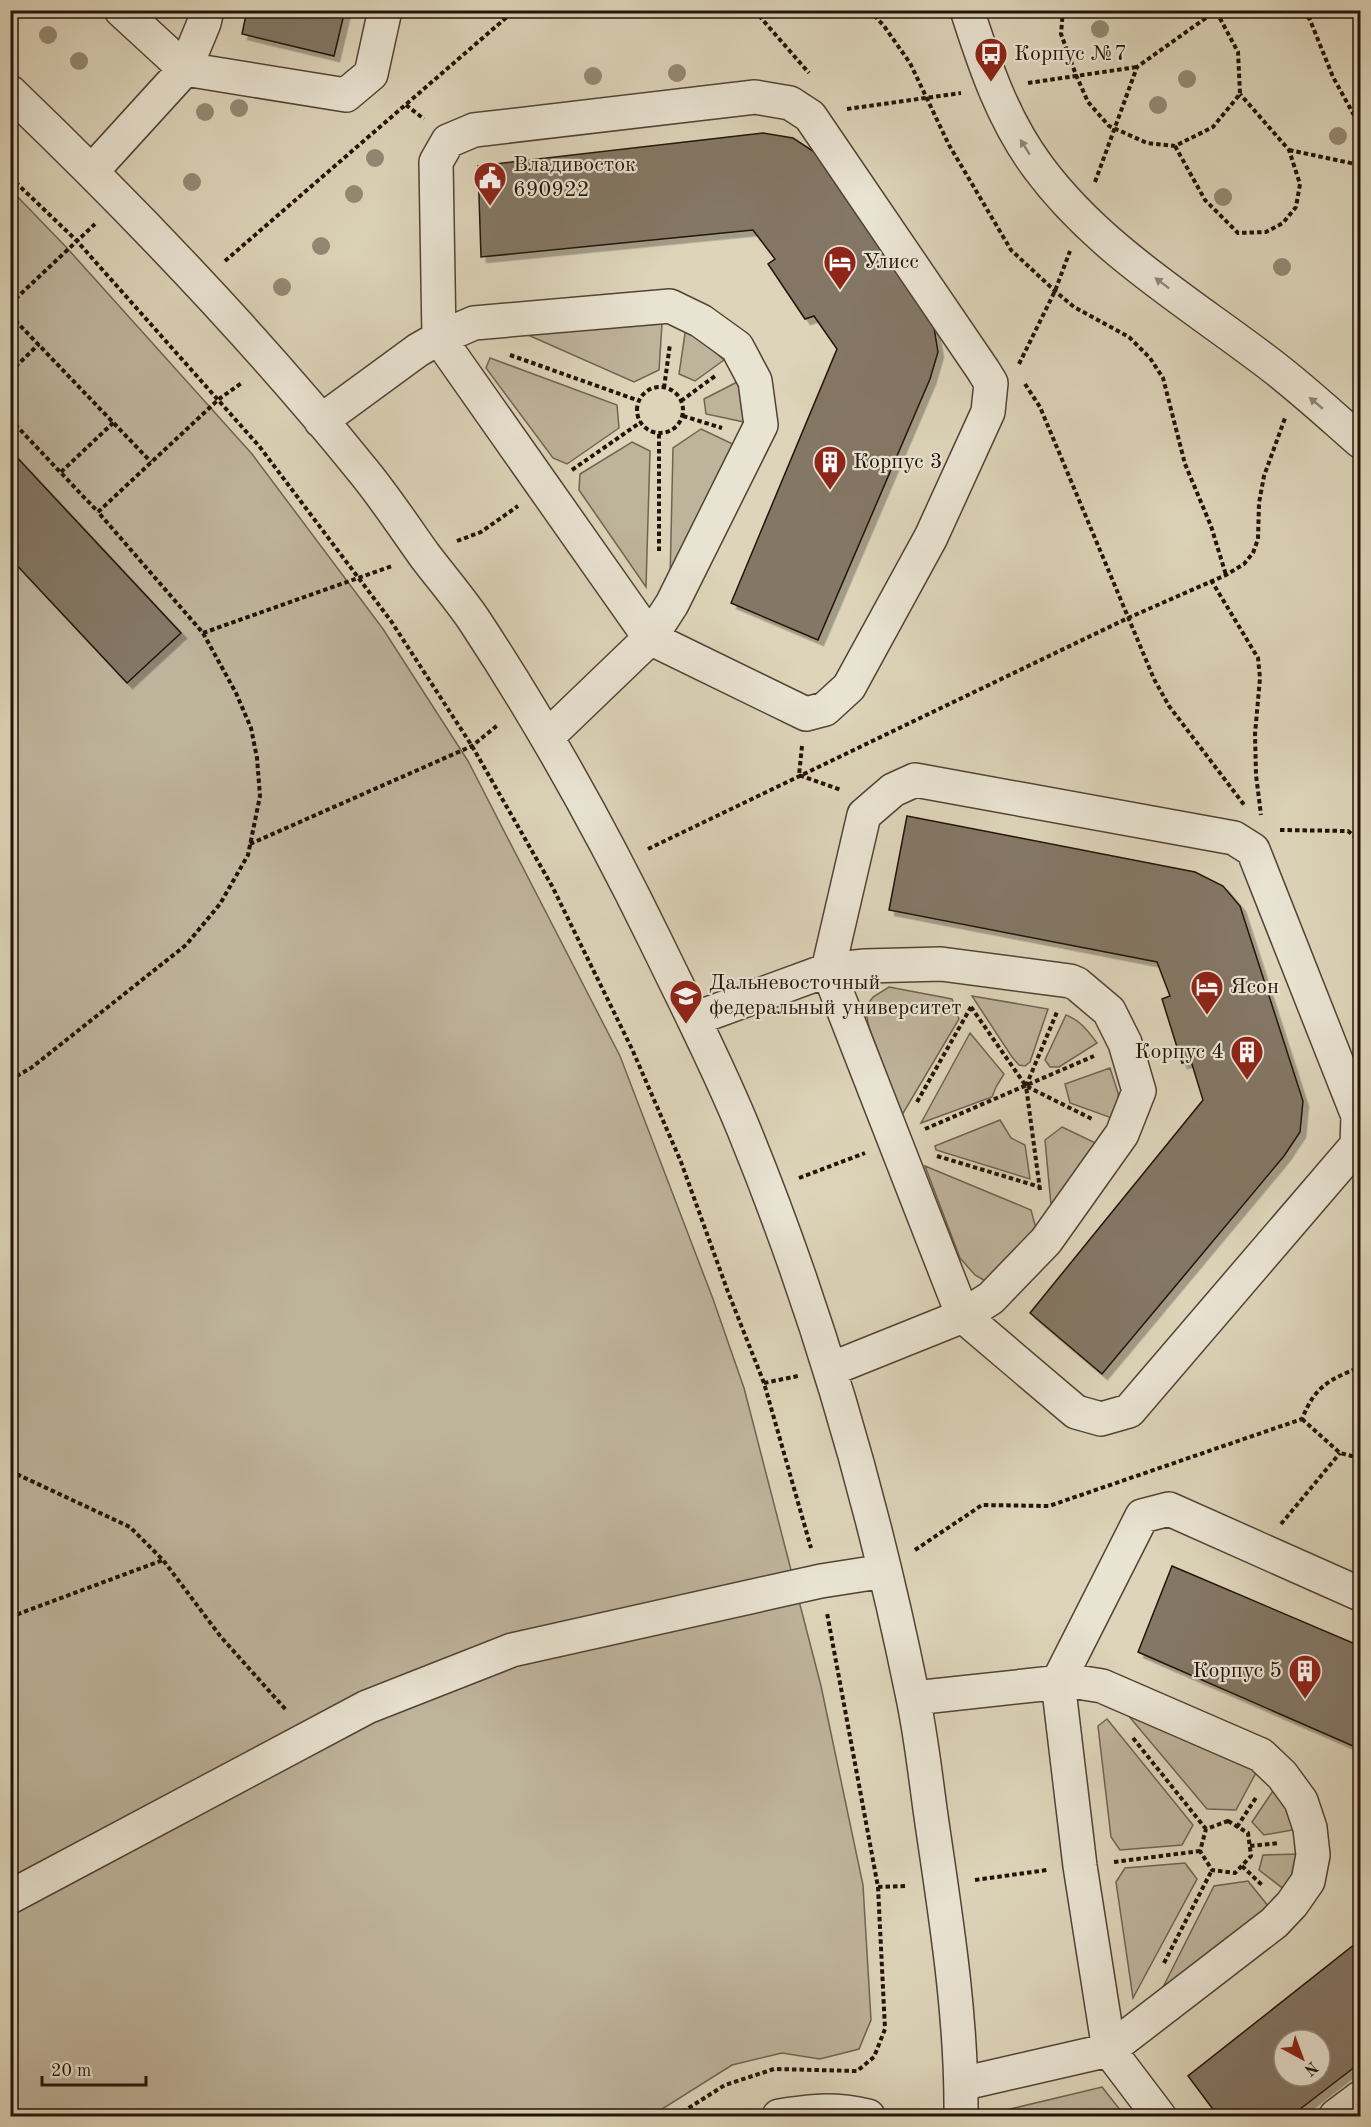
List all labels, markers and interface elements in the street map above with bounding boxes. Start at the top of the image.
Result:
bus stop icon: Корпус №7 [973,36,1009,83]
place label: Корпус №7 [1014,43,1127,65]
one-way arrow [1019,138,1030,155]
place label: Владивосток 690922 [513,154,636,201]
public building icon: Владивосток 690922 [472,160,508,207]
hotel icon: Улисс [822,244,858,291]
place label: Улисс [863,251,919,273]
one-way arrow [1154,278,1169,290]
one-way arrow [1309,397,1324,410]
building icon: Корпус 3 [812,444,848,491]
place label: Корпус 3 [853,451,943,473]
hotel icon: Ясон [1189,969,1225,1016]
place label: Дальневосточный федеральный университет [709,972,962,1019]
place label: Ясон [1230,976,1279,998]
school or university icon: Дальневосточный федеральный университет [668,978,704,1025]
building icon: Корпус 4 [1229,1034,1265,1081]
place label: Корпус 4 [1135,1041,1224,1063]
building icon: Корпус 5 [1287,1653,1323,1700]
place label: Корпус 5 [1193,1660,1282,1682]
north arrow [1272,2028,1332,2088]
scale bar [42,2049,146,2087]
text: N [1300,2058,1320,2078]
text: 20 m [51,2062,91,2080]

